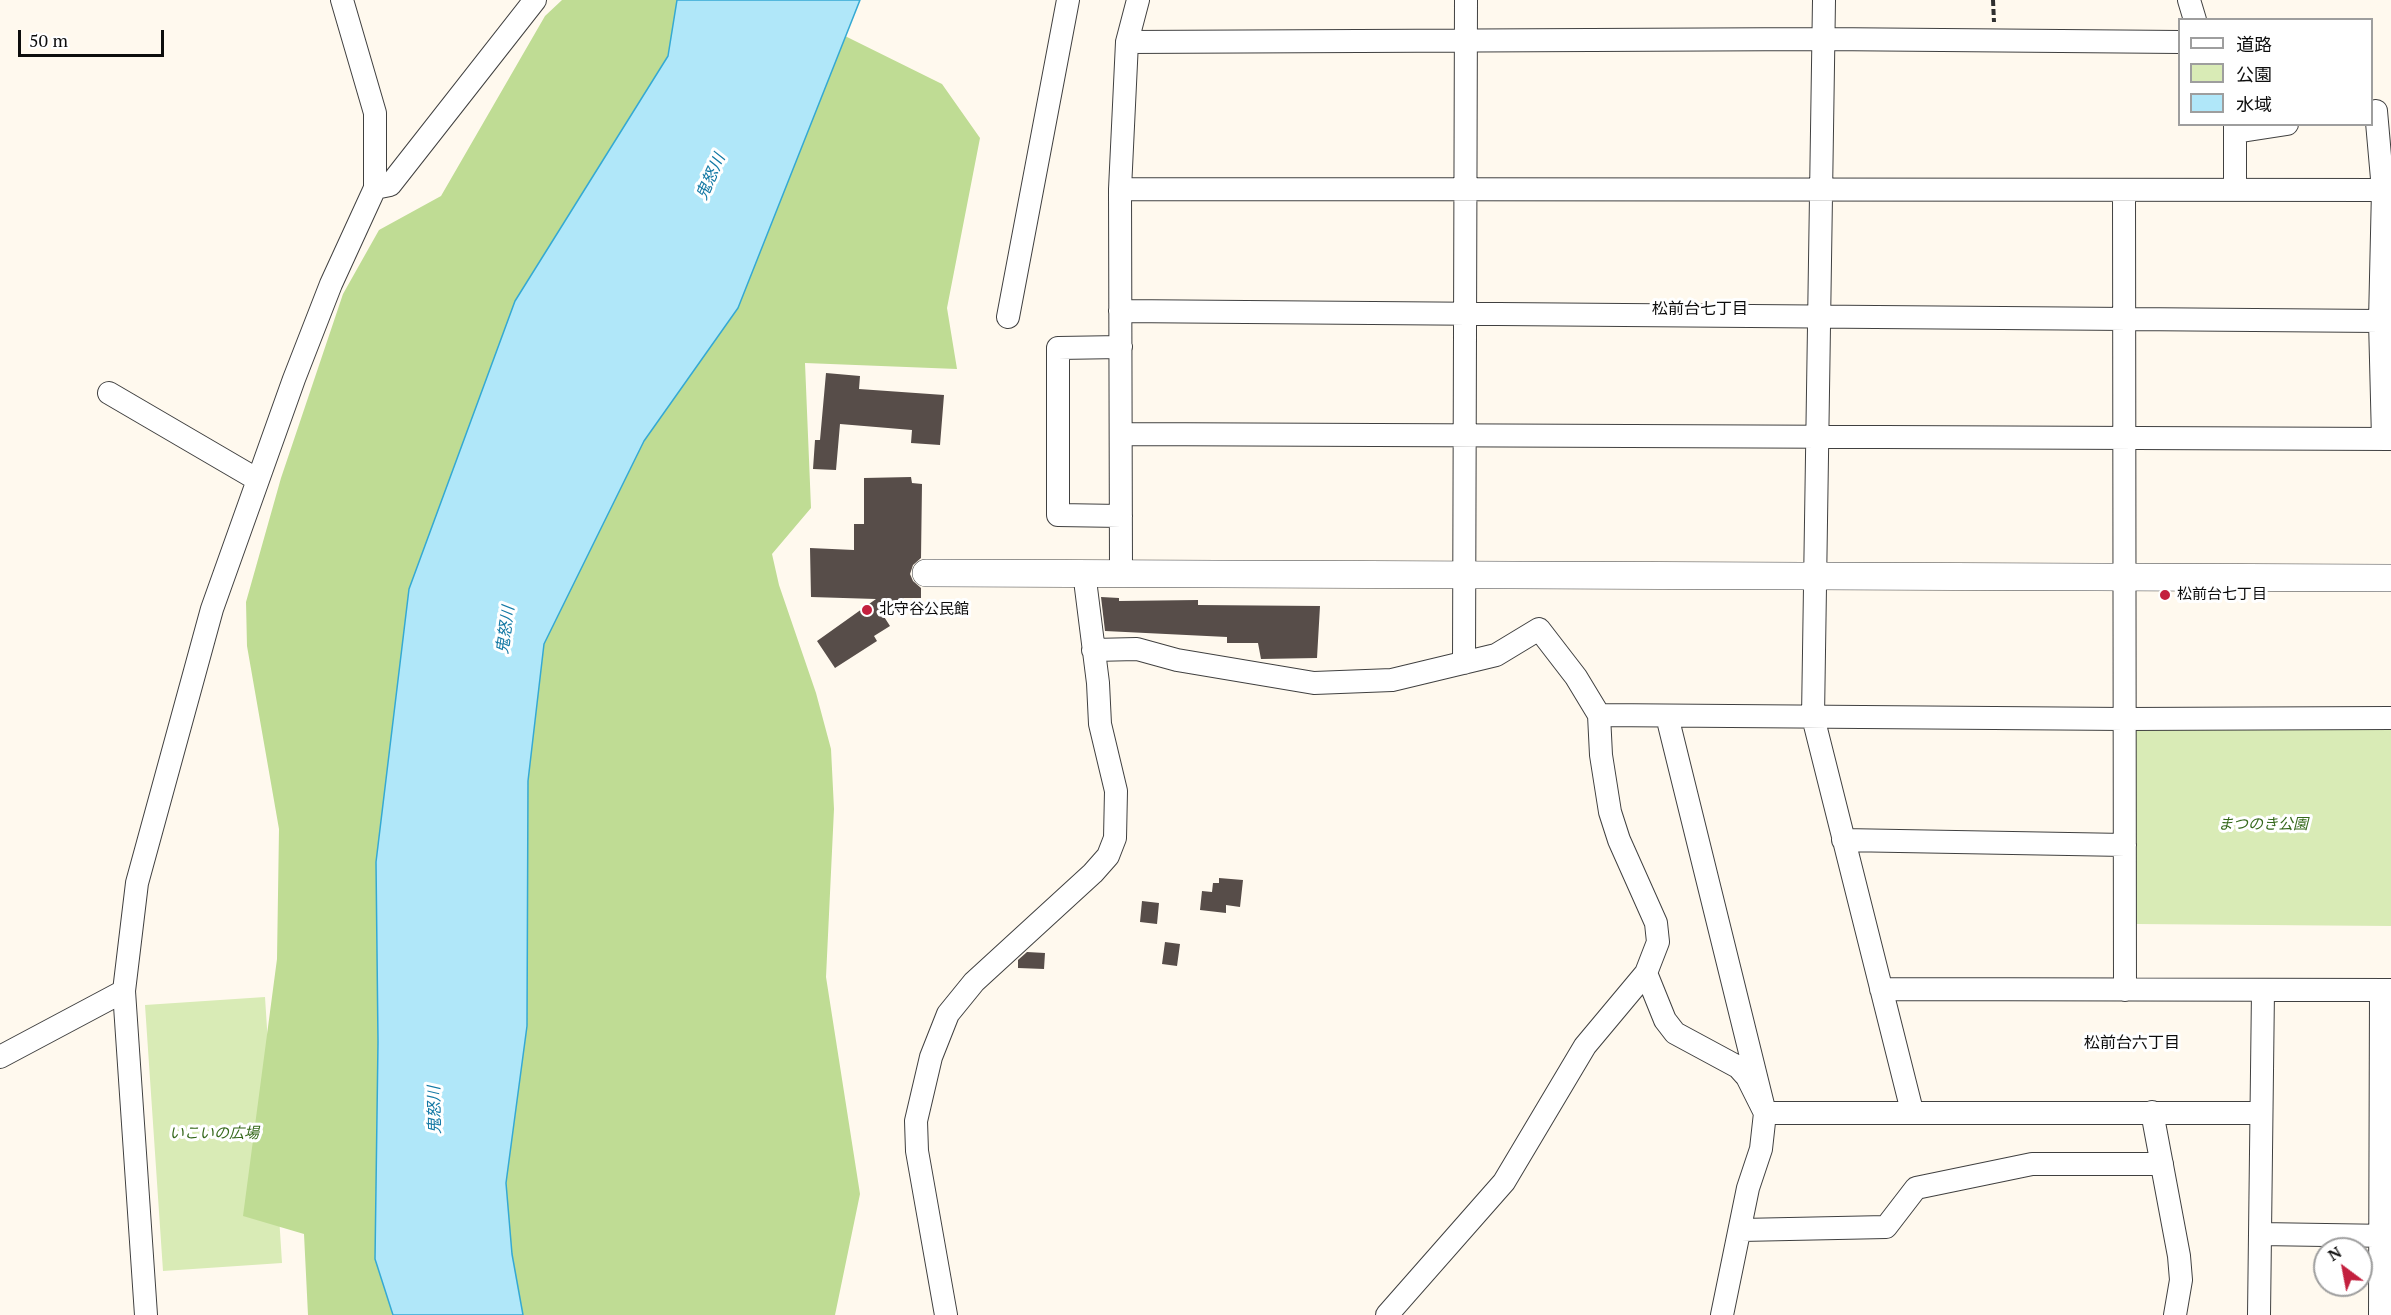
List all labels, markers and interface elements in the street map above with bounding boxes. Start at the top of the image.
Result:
scale bar [21,18,166,56]
legend [2178,18,2373,126]
text: 50 m [29,28,68,52]
text: 道路 [2236,32,2272,56]
text: 公園 [2236,62,2272,86]
text: 水域 [2236,92,2272,116]
water label: 鬼怒川 [692,151,730,203]
district label: 松前台七丁目 [1652,299,1748,319]
place label: 松前台七丁目 [2177,586,2267,604]
marker: 松前台七丁目 [2158,588,2172,602]
place label: 北守谷公民館 [879,601,969,619]
marker: 北守谷公民館 [860,603,874,617]
water label: 鬼怒川 [493,605,519,655]
park label: まつのき公園 [2218,816,2308,834]
district label: 松前台六丁目 [2084,1033,2180,1053]
water label: 鬼怒川 [425,1086,445,1134]
park label: いこいの広場 [169,1125,259,1143]
north arrow [2313,1237,2373,1297]
text: N [2324,1241,2345,1266]

